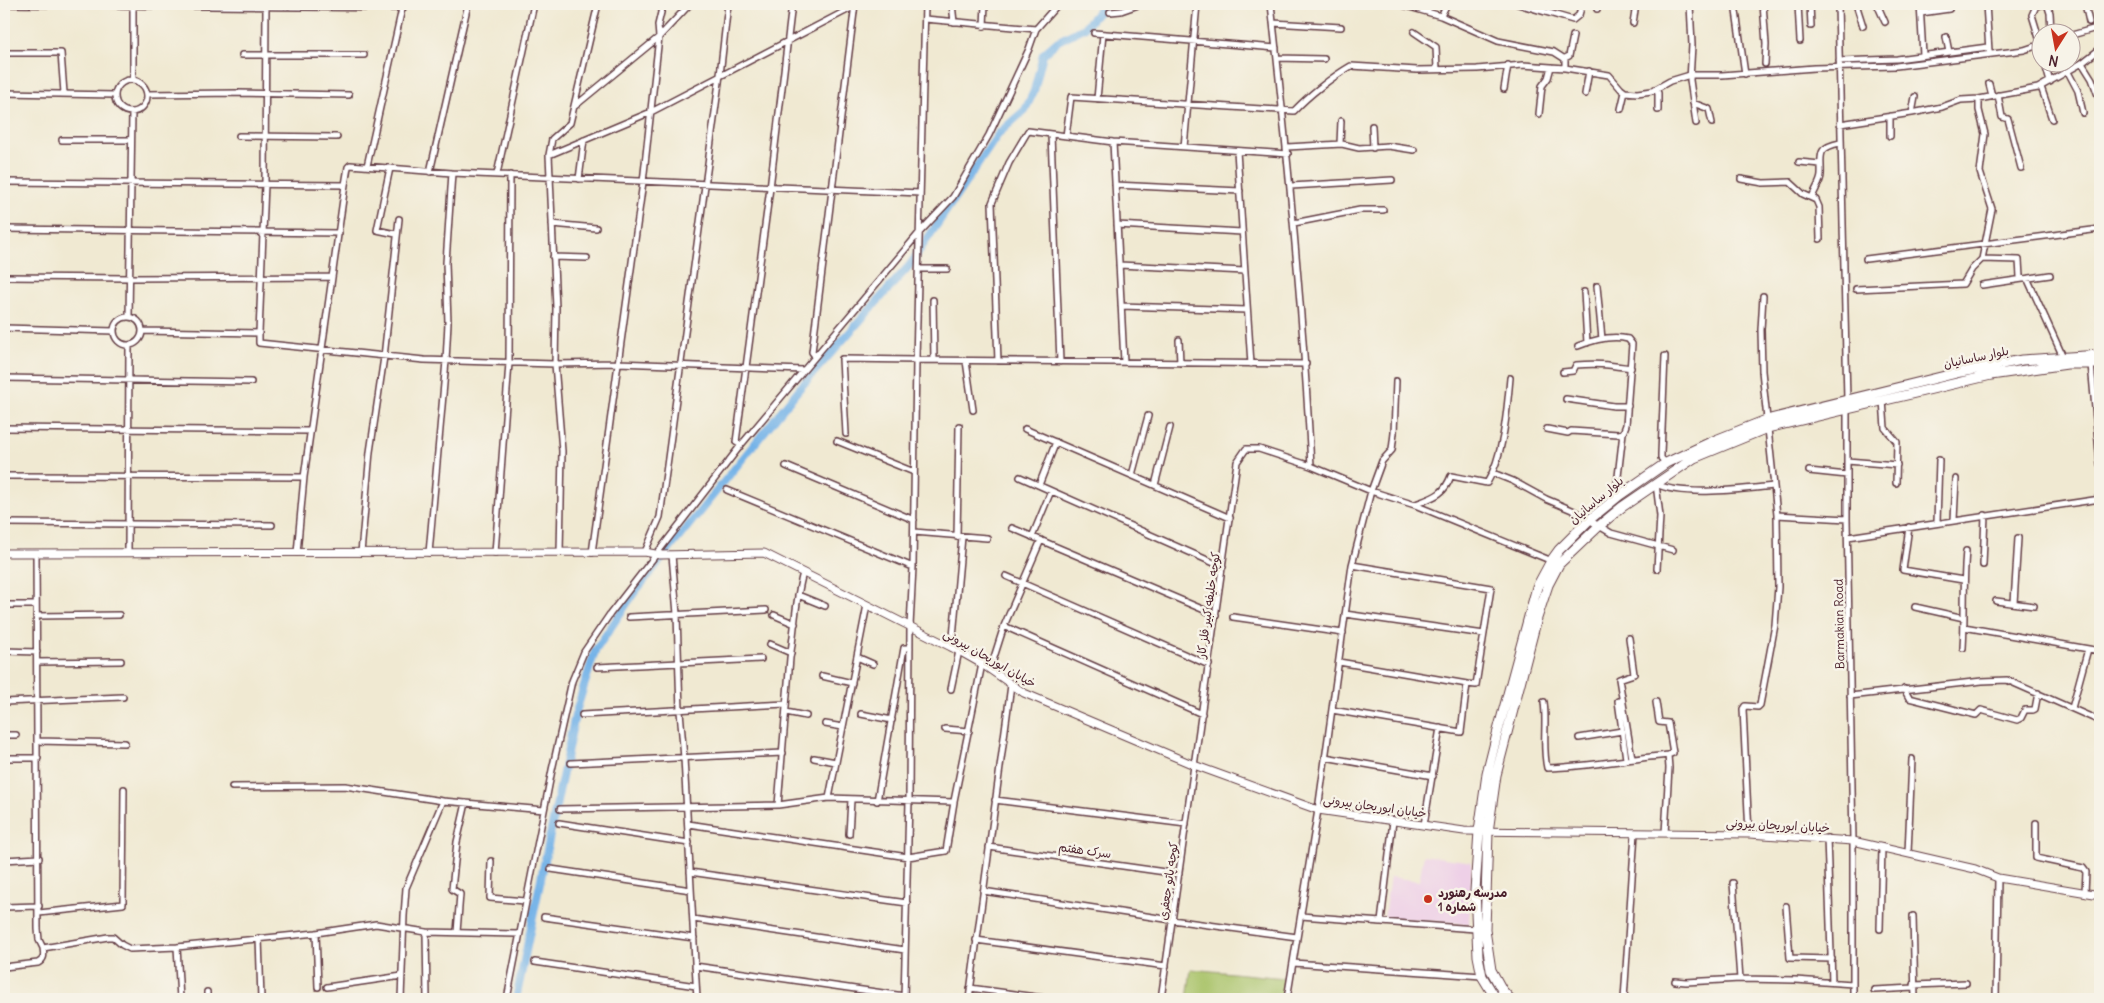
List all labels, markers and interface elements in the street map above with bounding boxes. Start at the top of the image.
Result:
north arrow [2032,22,2082,72]
text: N [2047,51,2060,71]
street label: بلوار ساسانیان [1942,343,2010,372]
street label: بلوار ساسانیان [1566,473,1627,528]
street label: کوچه خلیفه کبیر فلز کار [1193,551,1224,660]
street label: Barmakian Road [1831,579,1847,669]
street label: خیابان ابوریحان بیرونی [941,625,1039,691]
street label: خیابان ابوریحان بیرونی [1322,791,1428,822]
street label: خیابان ابوریحان بیرونی [1725,815,1830,836]
street label: سرک هفتم [1057,839,1112,863]
street label: کوچه پاتو جعفری [1155,841,1182,921]
place label: مدرسه رهنورد شماره 1 [1438,885,1507,914]
marker: مدرسه رهنورد شماره 1 [1422,893,1434,905]

